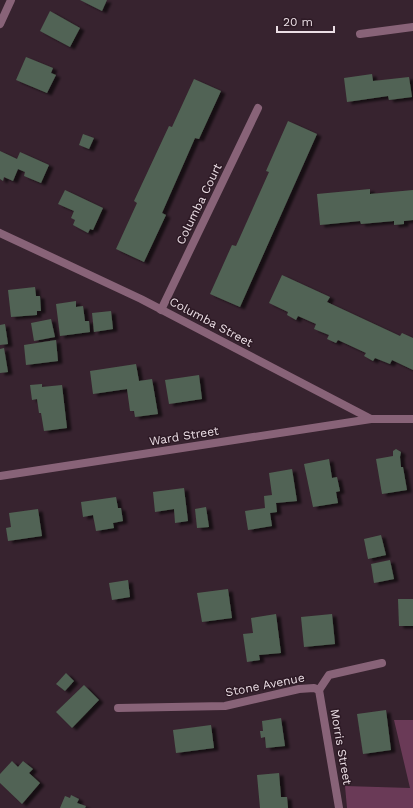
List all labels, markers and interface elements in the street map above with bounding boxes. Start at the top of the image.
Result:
scale bar [277,8,334,34]
text: 20 m [283,15,313,29]
street label: Columba Court [173,161,225,247]
street label: Columba Street [167,294,255,350]
street label: Ward Street [148,424,220,448]
street label: Stone Avenue [224,670,306,700]
street label: Morris Street [327,708,355,786]

